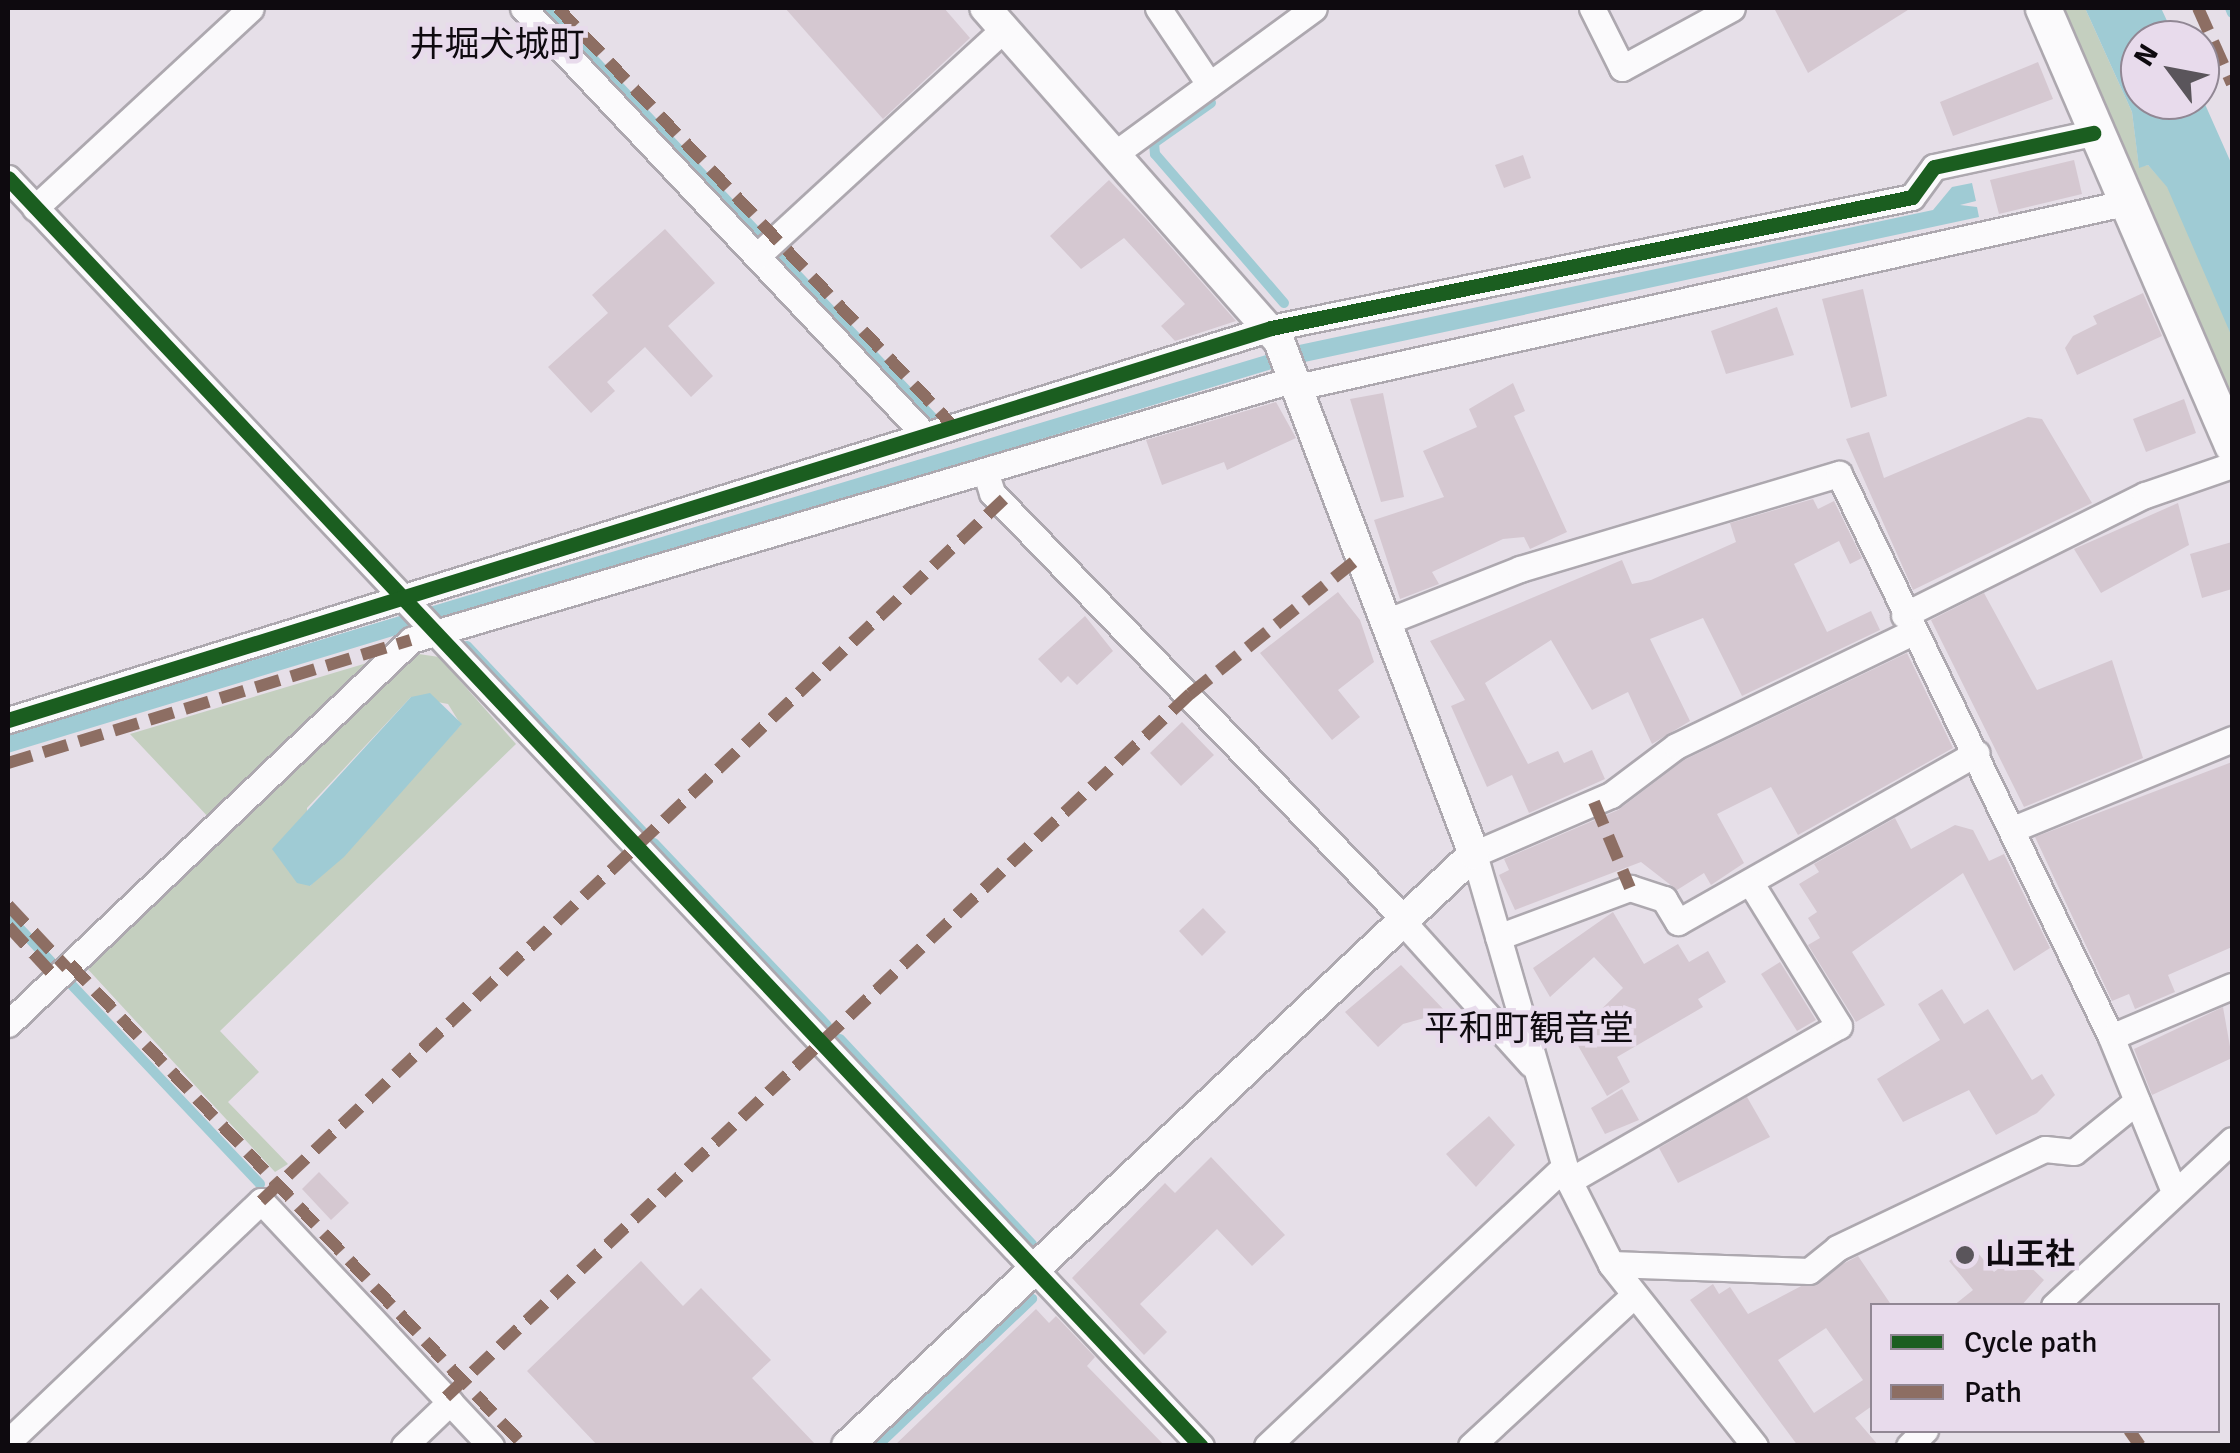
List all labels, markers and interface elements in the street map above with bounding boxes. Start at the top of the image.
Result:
north arrow [2120,20,2220,120]
district label: 井堀犬城町 [410,24,584,66]
text: N [2127,38,2166,72]
district label: 平和町観音堂 [1424,1008,1634,1050]
place label: 山王社 [1985,1237,2075,1273]
marker: 山王社 [1954,1244,1976,1266]
legend [1870,1303,2220,1433]
text: Cycle path [1964,1324,2098,1361]
text: Path [1964,1374,2022,1411]

